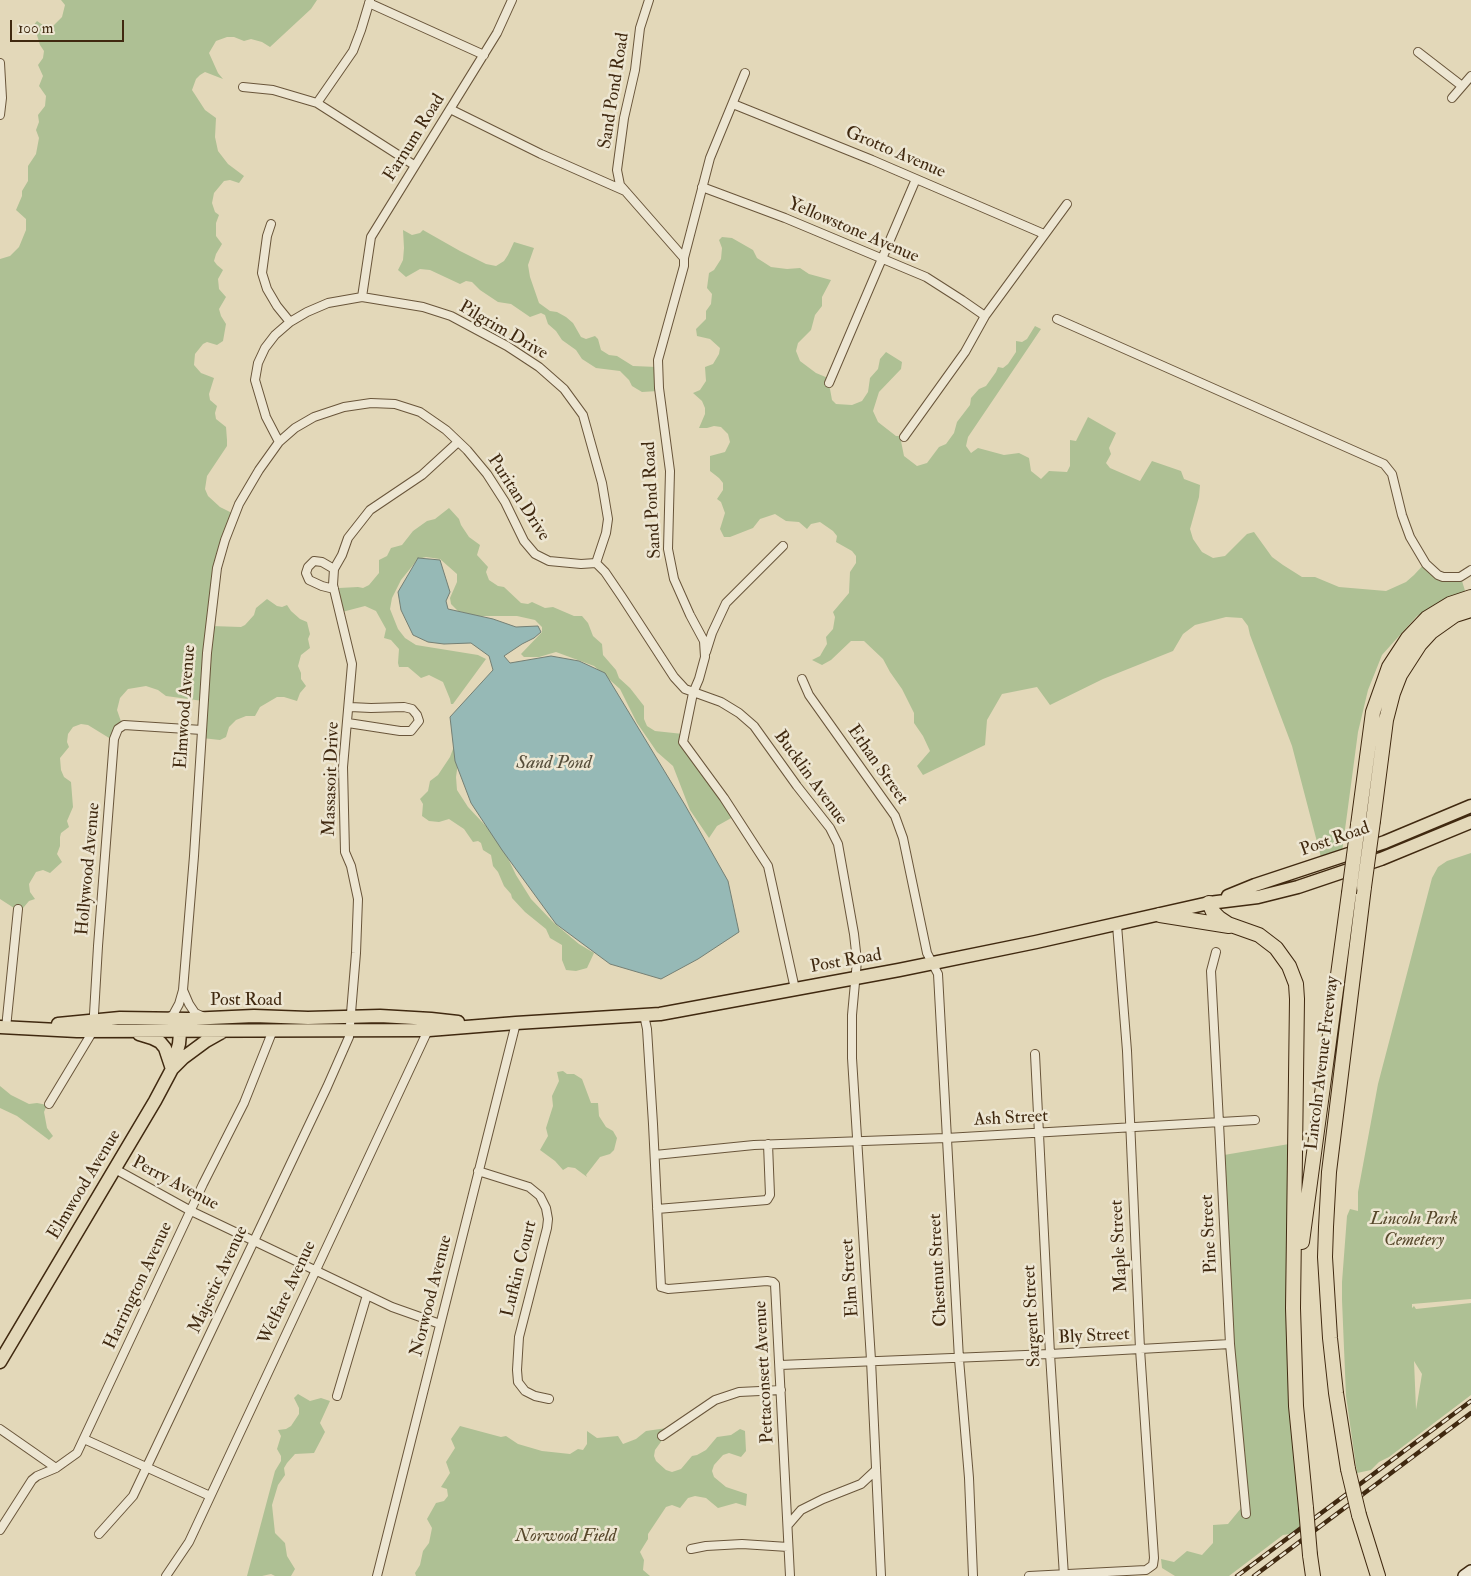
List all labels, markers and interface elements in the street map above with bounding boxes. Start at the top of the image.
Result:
scale bar [12,10,126,42]
text: 100 m [18,19,53,38]
street label: Sand Pond Road [595,31,635,151]
street label: Farnum Road [380,90,450,186]
street label: Grotto Avenue [842,122,948,184]
street label: Yellowstone Avenue [784,194,922,268]
street label: Pilgrim Drive [455,297,551,365]
street label: Sand Pond Road [639,441,667,559]
street label: Puritan Drive [482,451,554,545]
street label: Elmwood Avenue [171,644,201,770]
street label: Massasoit Drive [319,721,345,837]
street label: Ethan Street [842,721,912,809]
street label: Bucklin Avenue [768,727,852,829]
water label: Sand Pond [516,753,592,775]
street label: Hollywood Avenue [72,802,106,936]
street label: Post Road [1297,818,1373,862]
street label: Post Road [809,945,883,979]
street label: Lincoln Avenue Freeway [1302,975,1344,1151]
street label: Post Road [210,990,282,1012]
street label: Ash Street [973,1106,1049,1132]
street label: Elmwood Avenue [44,1126,126,1244]
street label: Perry Avenue [128,1152,222,1216]
street label: Pine Street [1197,1194,1223,1274]
street label: Maple Street [1107,1199,1133,1293]
park label: Lincoln Park Cemetery [1370,1209,1458,1252]
street label: Chestnut Street [925,1213,953,1327]
street label: Harrington Avenue [100,1219,178,1353]
street label: Lufkin Court [498,1219,542,1319]
street label: Majestic Avenue [185,1223,253,1337]
street label: Norwood Avenue [407,1233,457,1359]
street label: Welfare Avenue [255,1238,321,1348]
street label: Elm Street [837,1238,865,1318]
street label: Sargent Street [1020,1264,1046,1368]
street label: Pettaconsett Avenue [750,1300,780,1444]
street label: Bly Street [1058,1324,1130,1350]
park label: Norwood Field [516,1526,616,1548]

